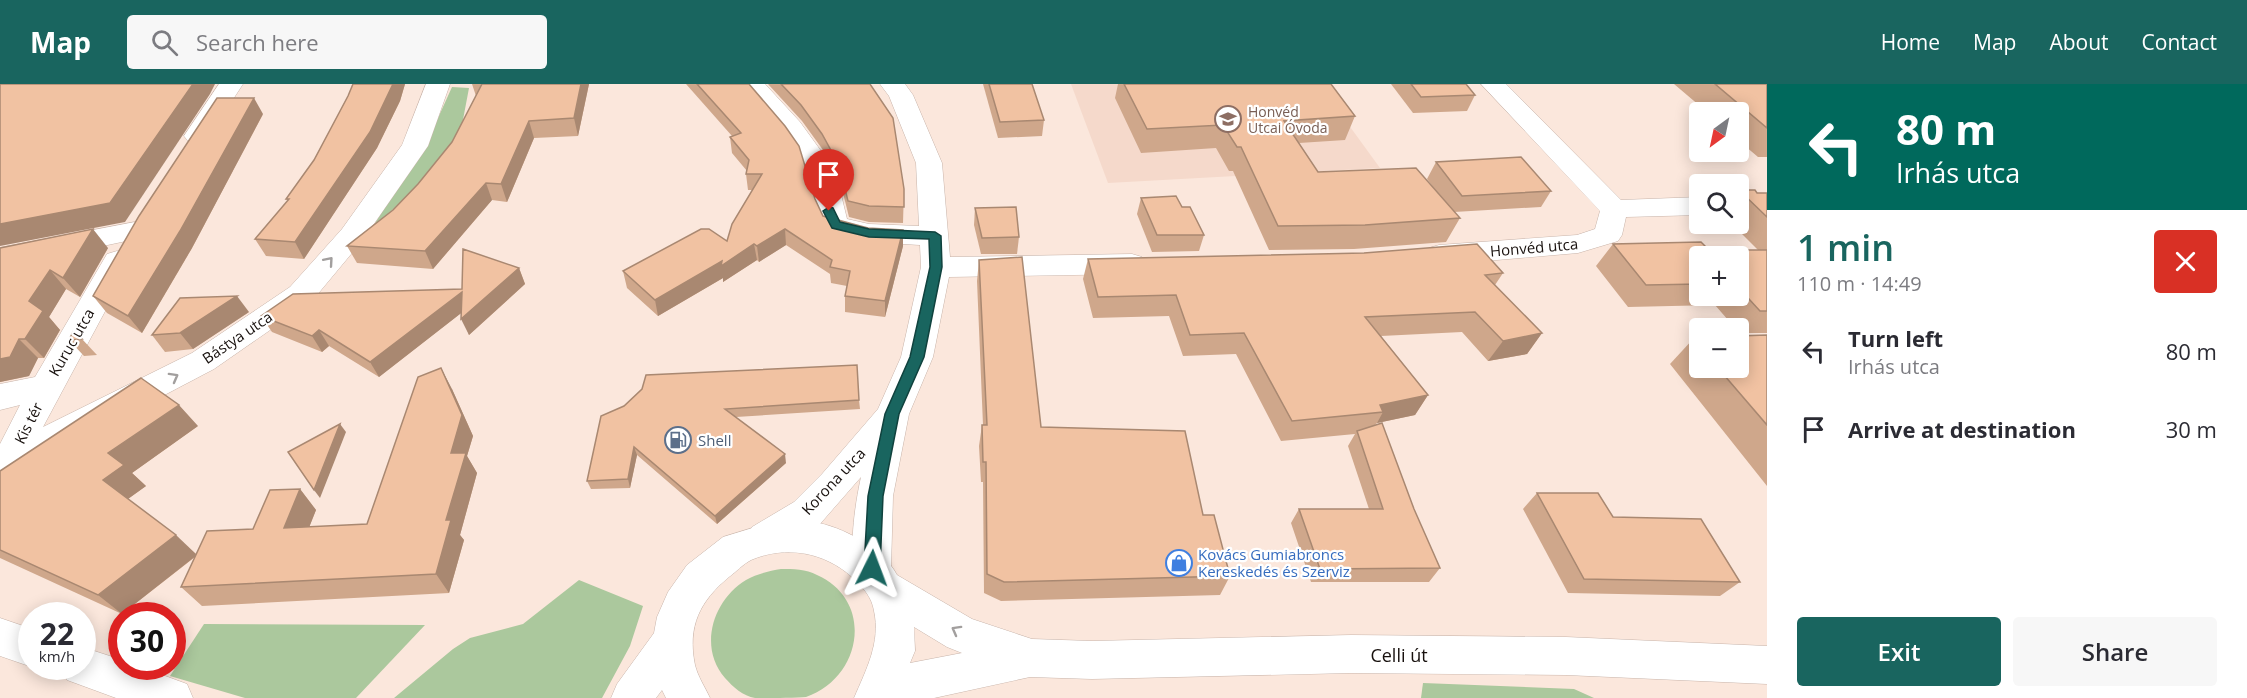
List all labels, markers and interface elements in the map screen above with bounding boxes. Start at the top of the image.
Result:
search box [127,15,547,69]
text: Map [30,23,91,61]
icon: search [148,26,181,59]
text: Search here [196,27,319,57]
text: Home [1881,28,1940,56]
text: Map [1973,28,2016,56]
text: About [2049,28,2109,56]
text: Contact [2142,28,2217,56]
text: 80 m [1896,100,1996,157]
place label: Honvéd Utcai Óvoda [1248,102,1328,137]
north arrow [1689,102,1749,162]
map controls [1689,102,1749,378]
school or university icon: Honvéd Utcai Óvoda [1213,104,1243,134]
icon: left [1797,108,1875,186]
pin [803,149,854,211]
text: Irhás utca [1896,154,2020,191]
icon: arrive [812,158,845,191]
button: search [1689,174,1749,234]
text: 1 min [1797,223,1894,272]
button: close [2154,230,2217,293]
street label: Honvéd utca [1489,233,1579,261]
button: + [1689,246,1749,306]
one-way arrow [322,257,333,268]
text: 110 m · 14:49 [1797,270,1922,297]
street label: Kuruc utca [44,305,98,379]
street label: Bástya utca [198,306,276,368]
button: − [1689,318,1749,378]
text: Turn left [1848,323,1943,353]
icon: left [1797,335,1830,368]
text: 80 m [2166,336,2217,366]
text: Irhás utca [1848,353,1940,380]
one-way arrow [168,373,178,384]
street label: Kis tér [9,399,47,447]
icon: arrive [1797,413,1830,446]
text: Arrive at destination [1848,414,2076,444]
text: 30 m [2166,414,2217,444]
fuel station icon: Shell [663,425,693,455]
place label: Shell [698,430,731,450]
street label: Korona utca [797,443,869,519]
position arrow [840,536,904,600]
place label: Kovács Gumiabroncs Kereskedés és Szerviz [1198,544,1350,581]
shop icon: Kovács Gumiabroncs Kereskedés és Szerviz [1164,548,1194,578]
speed limit sign: 30 [108,602,186,680]
text: 22 [40,613,74,654]
button: Exit [1797,617,2001,686]
button: Share [2013,617,2217,686]
one-way arrow [952,626,962,637]
street label: Celli út [1370,643,1428,667]
text: km/h [39,646,75,666]

